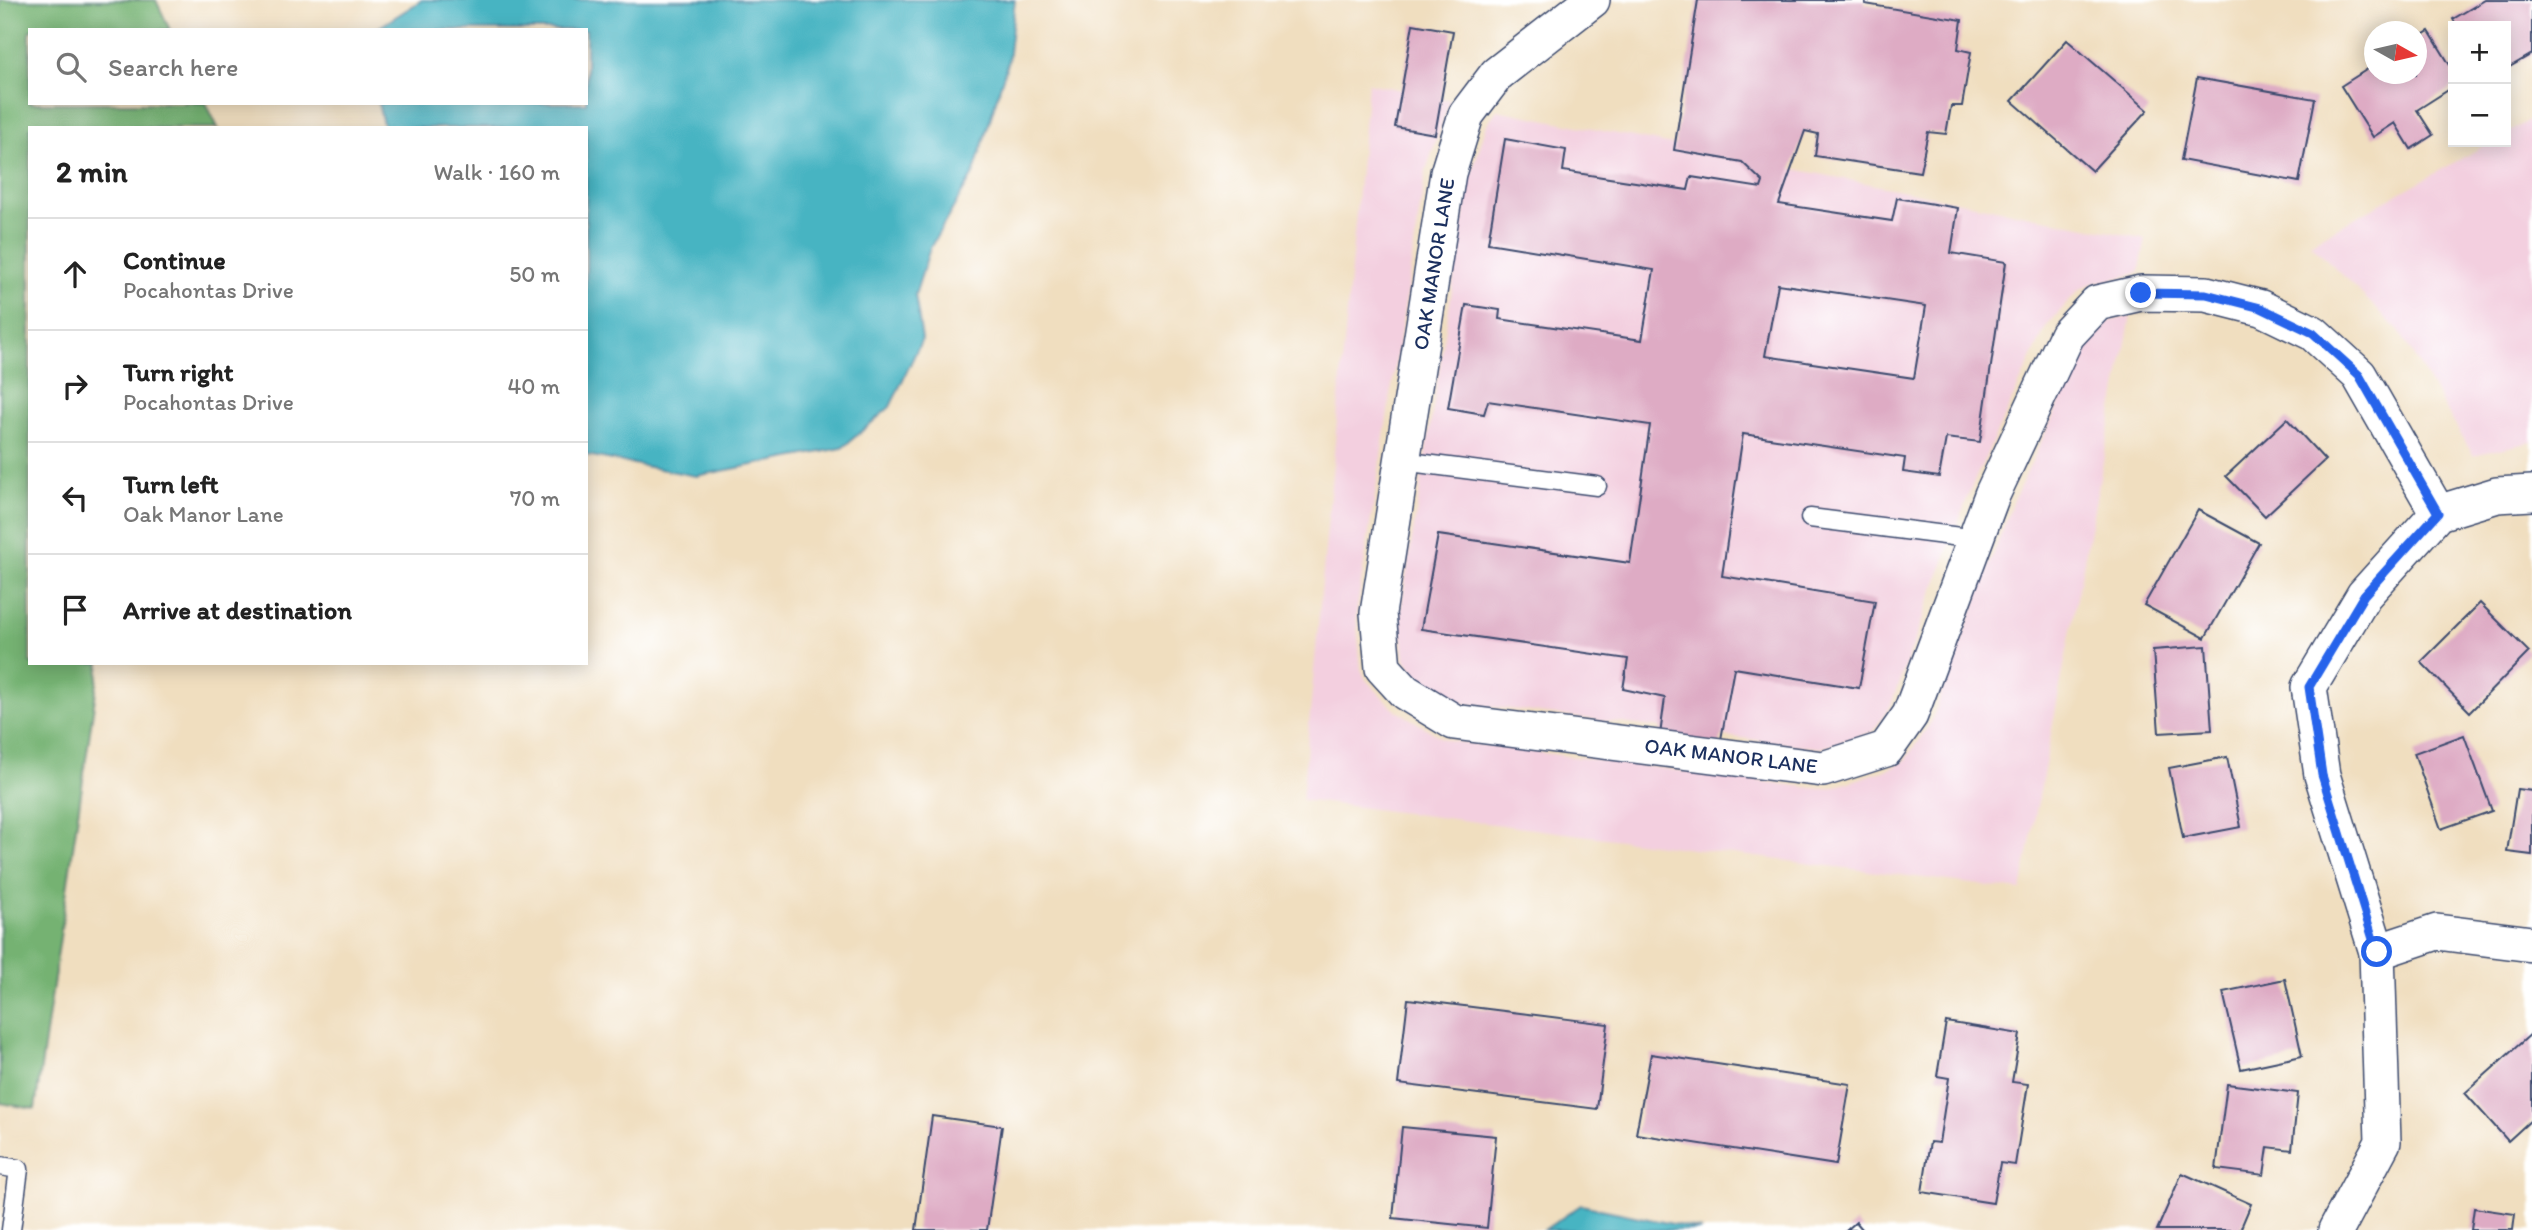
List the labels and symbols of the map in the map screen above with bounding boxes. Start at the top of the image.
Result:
north arrow [2364,21,2427,84]
street label: OAK MANOR LANE [1408,176,1459,352]
route end [2125,277,2156,308]
street label: OAK MANOR LANE [1643,733,1819,779]
route start [2361,936,2392,967]

